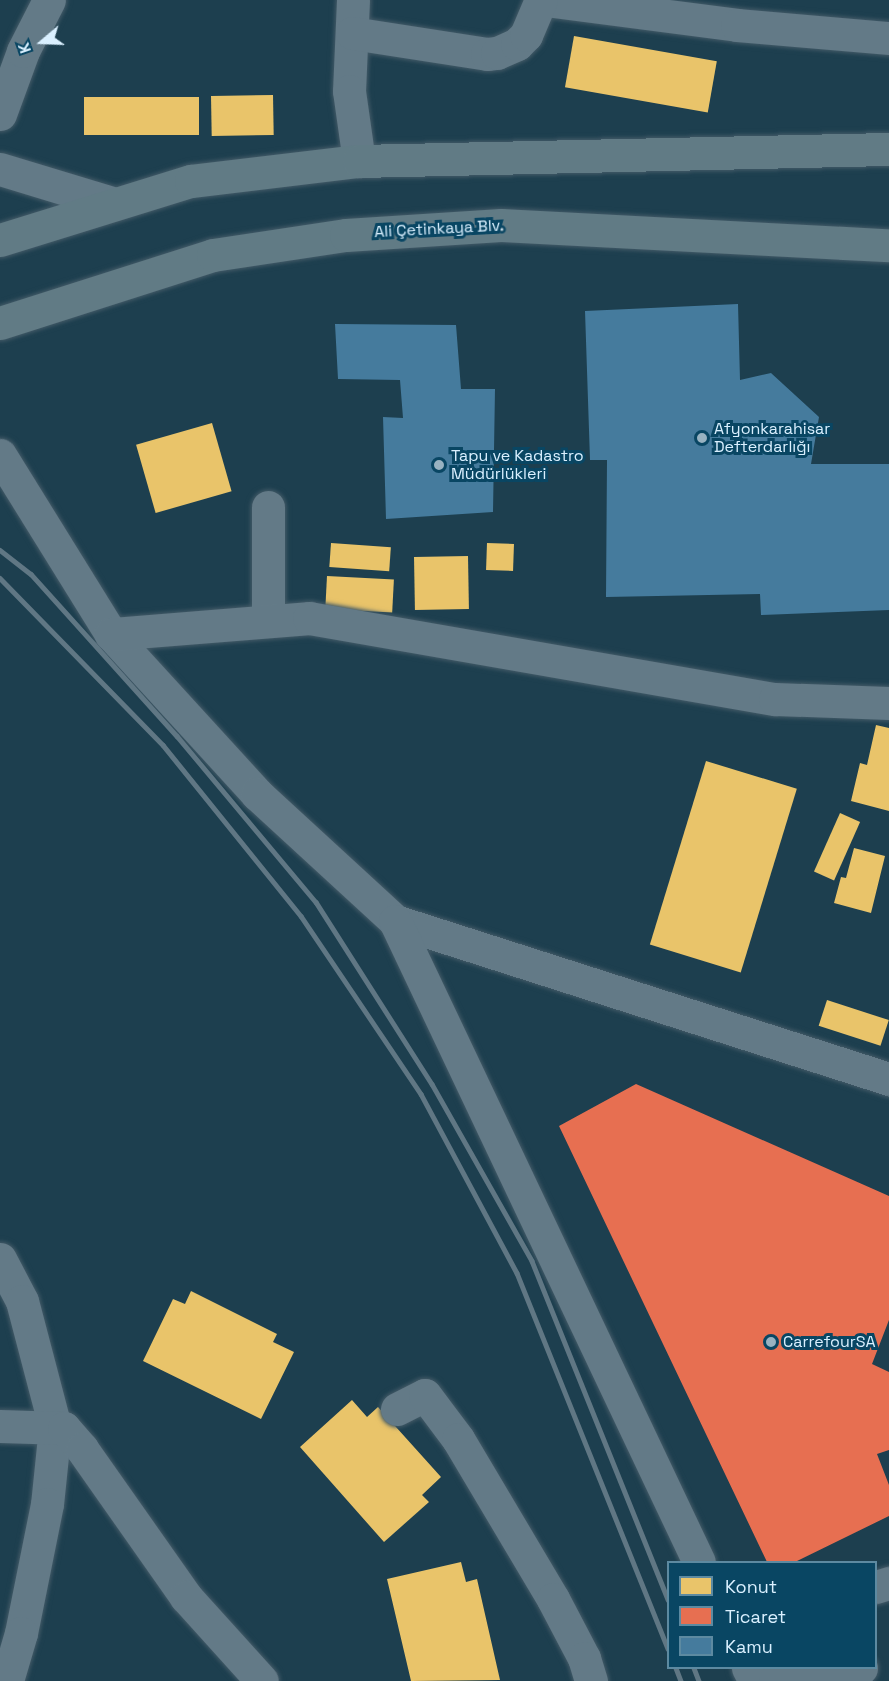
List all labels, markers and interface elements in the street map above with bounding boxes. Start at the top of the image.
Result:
north arrow [12,12,72,72]
text: K [13,40,36,56]
street label: Ali Çetinkaya Blv. [374,216,504,242]
place label: Afyonkarahisar Defterdarlığı [714,419,830,457]
marker: Afyonkarahisar Defterdarlığı [695,431,709,445]
place label: Tapu ve Kadastro Müdürlükleri [451,446,584,484]
marker: Tapu ve Kadastro Müdürlükleri [432,458,446,472]
place label: CarrefourSA [783,1332,876,1352]
marker: CarrefourSA [764,1335,778,1349]
legend [667,1561,877,1669]
text: Konut [725,1575,777,1598]
text: Ticaret [725,1605,786,1628]
text: Kamu [725,1635,773,1658]

